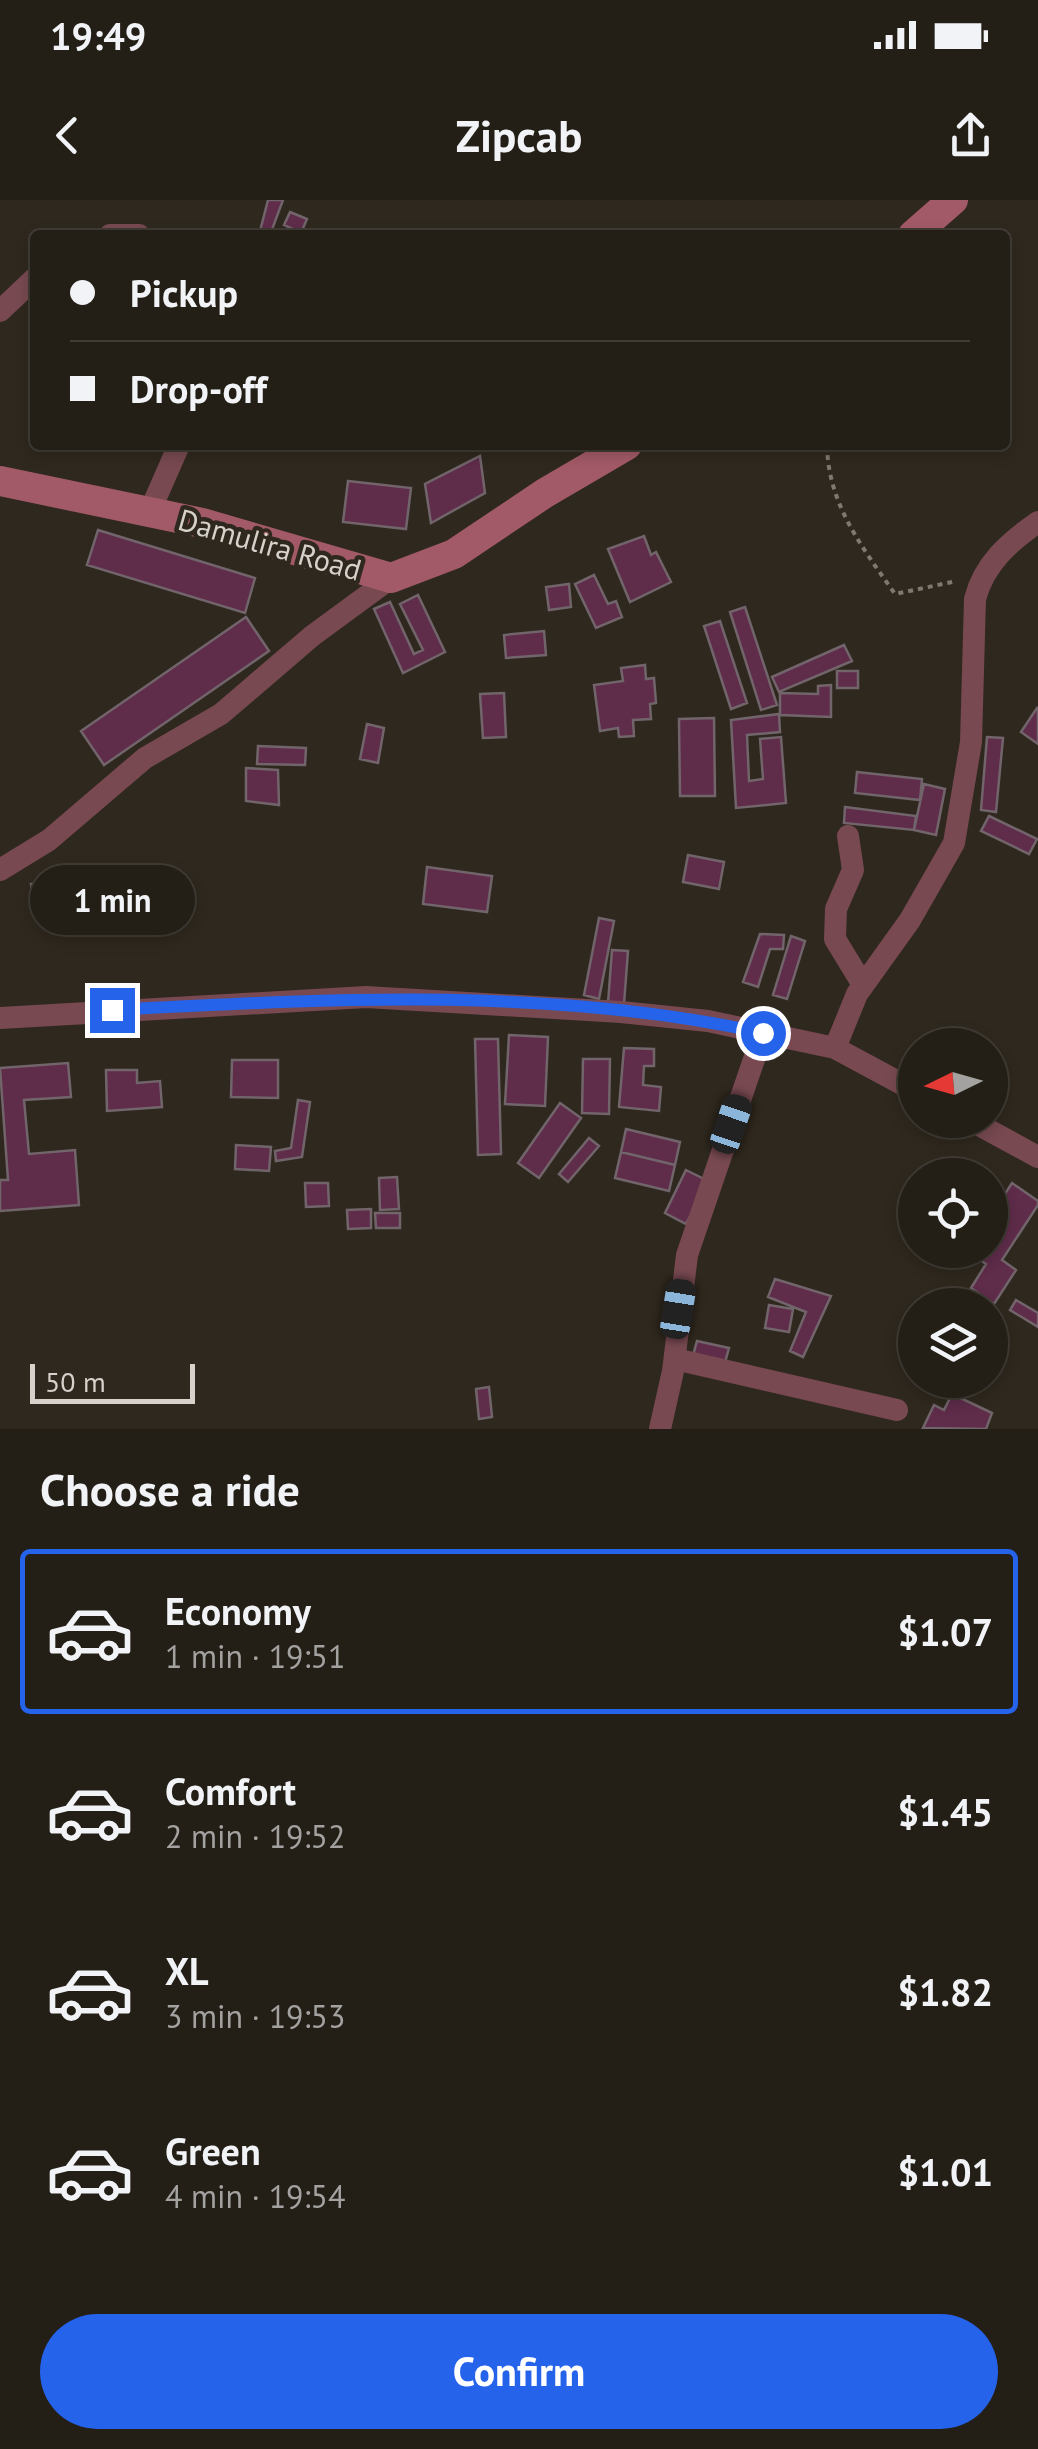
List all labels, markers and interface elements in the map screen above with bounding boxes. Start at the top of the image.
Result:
text: 19:49 [50,11,146,60]
text: Zipcab [456,106,582,164]
icon: back [40,108,95,163]
icon: share [943,108,998,163]
text: Pickup [130,268,238,317]
text: Drop-off [130,364,267,413]
street label: Damulira Road [174,499,366,589]
callout: 1 min [29,865,194,935]
text: 1 min [73,879,152,921]
route end [90,988,135,1033]
route start [741,1011,786,1056]
north arrow [898,1028,1008,1138]
map controls [898,1028,1008,1398]
car [707,1091,755,1157]
button: locate [898,1158,1008,1268]
car [658,1277,698,1341]
button: layers [898,1288,1008,1398]
scale bar [30,1359,195,1404]
text: 50 m [45,1363,106,1400]
text: Choose a ride [40,1460,300,1518]
text: Economy [165,1586,311,1635]
icon: car [45,1587,135,1677]
text: $1.07 [897,1607,993,1656]
text: 1 min · 19:51 [165,1635,345,1677]
text: Comfort [165,1766,296,1815]
icon: car [45,1767,135,1857]
text: $1.45 [897,1787,993,1836]
text: 2 min · 19:52 [165,1815,345,1857]
text: XL [165,1946,209,1995]
icon: car [45,1947,135,2037]
text: $1.82 [897,1967,993,2016]
text: 3 min · 19:53 [165,1995,345,2037]
text: Green [165,2126,261,2175]
icon: car [45,2127,135,2217]
text: $1.01 [897,2147,993,2196]
text: 4 min · 19:54 [165,2175,345,2217]
button: Confirm [40,2314,998,2429]

